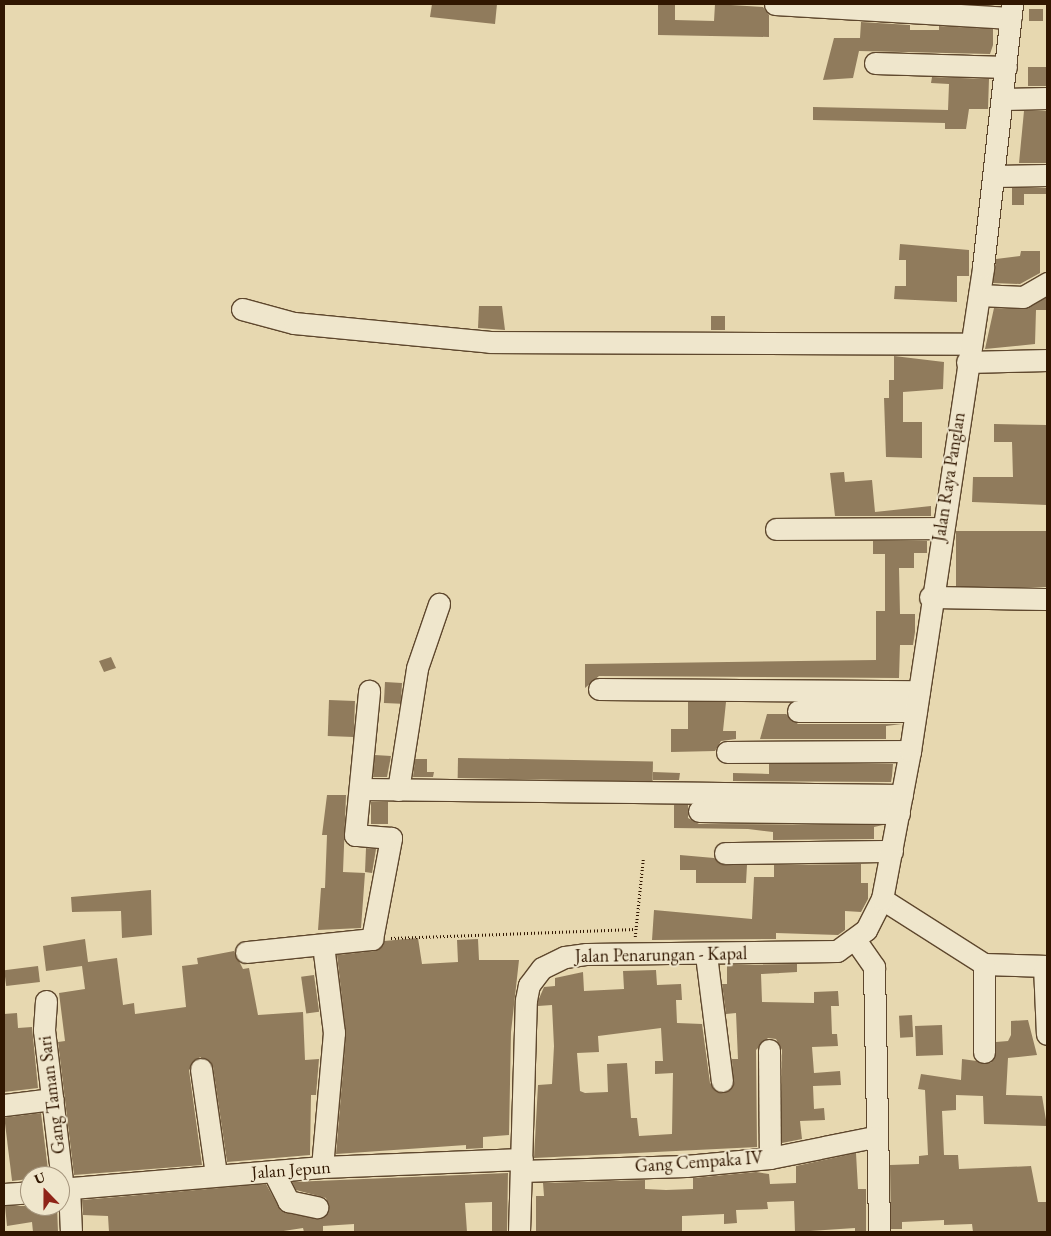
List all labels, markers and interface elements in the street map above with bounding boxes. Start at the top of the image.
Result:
street label: Jalan Raya Panglan [928,411,970,543]
street label: Jalan Penarungan - Kapal [575,943,747,967]
street label: Gang Taman Sari [34,1035,70,1155]
street label: Gang Cempaka IV [634,1147,764,1177]
street label: Jalan Jepun [251,1156,331,1184]
north arrow [20,1166,70,1216]
text: U [32,1168,48,1188]

